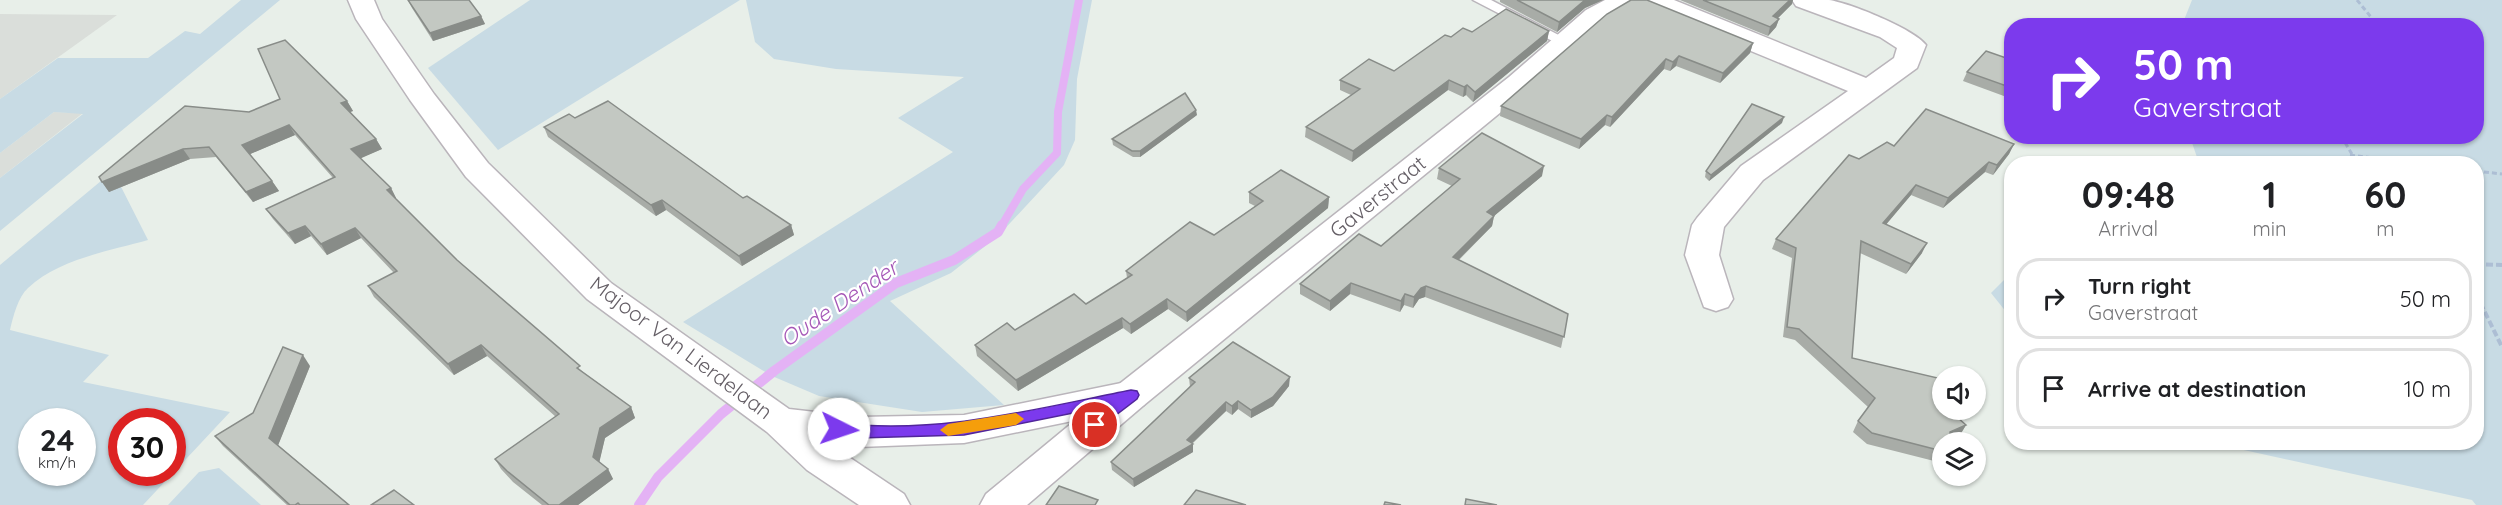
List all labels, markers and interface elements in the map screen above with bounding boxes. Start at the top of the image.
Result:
text: 50 m [2133,38,2233,91]
icon: right [2034,42,2112,120]
text: Gaverstraat [2133,90,2282,124]
street label: Gaverstraat [1324,150,1431,243]
text: 09:48 [2082,172,2175,217]
text: 1 [2263,172,2277,217]
text: 60 [2364,172,2406,217]
text: Arrival [2098,216,2158,241]
text: min [2253,216,2287,241]
text: m [2376,216,2394,241]
water label: Oude Dender [775,252,906,353]
street label: Majoor Van Lierdelaan [585,270,778,424]
text: Turn right [2088,272,2192,300]
icon: right [2037,282,2070,315]
text: 50 m [2400,285,2451,313]
text: Gaverstraat [2088,300,2198,325]
map controls [1932,366,1986,486]
button: sound [1932,366,1986,420]
icon: arrive [2037,372,2070,405]
text: Arrive at destination [2088,375,2306,403]
text: 10 m [2404,375,2451,403]
position arrow [807,397,871,461]
pin [1069,399,1120,450]
speed limit sign: 30 [108,408,186,486]
icon: arrive [1078,408,1111,441]
text: 24 [40,421,74,459]
button: layers [1932,432,1986,486]
text: km/h [38,453,76,472]

